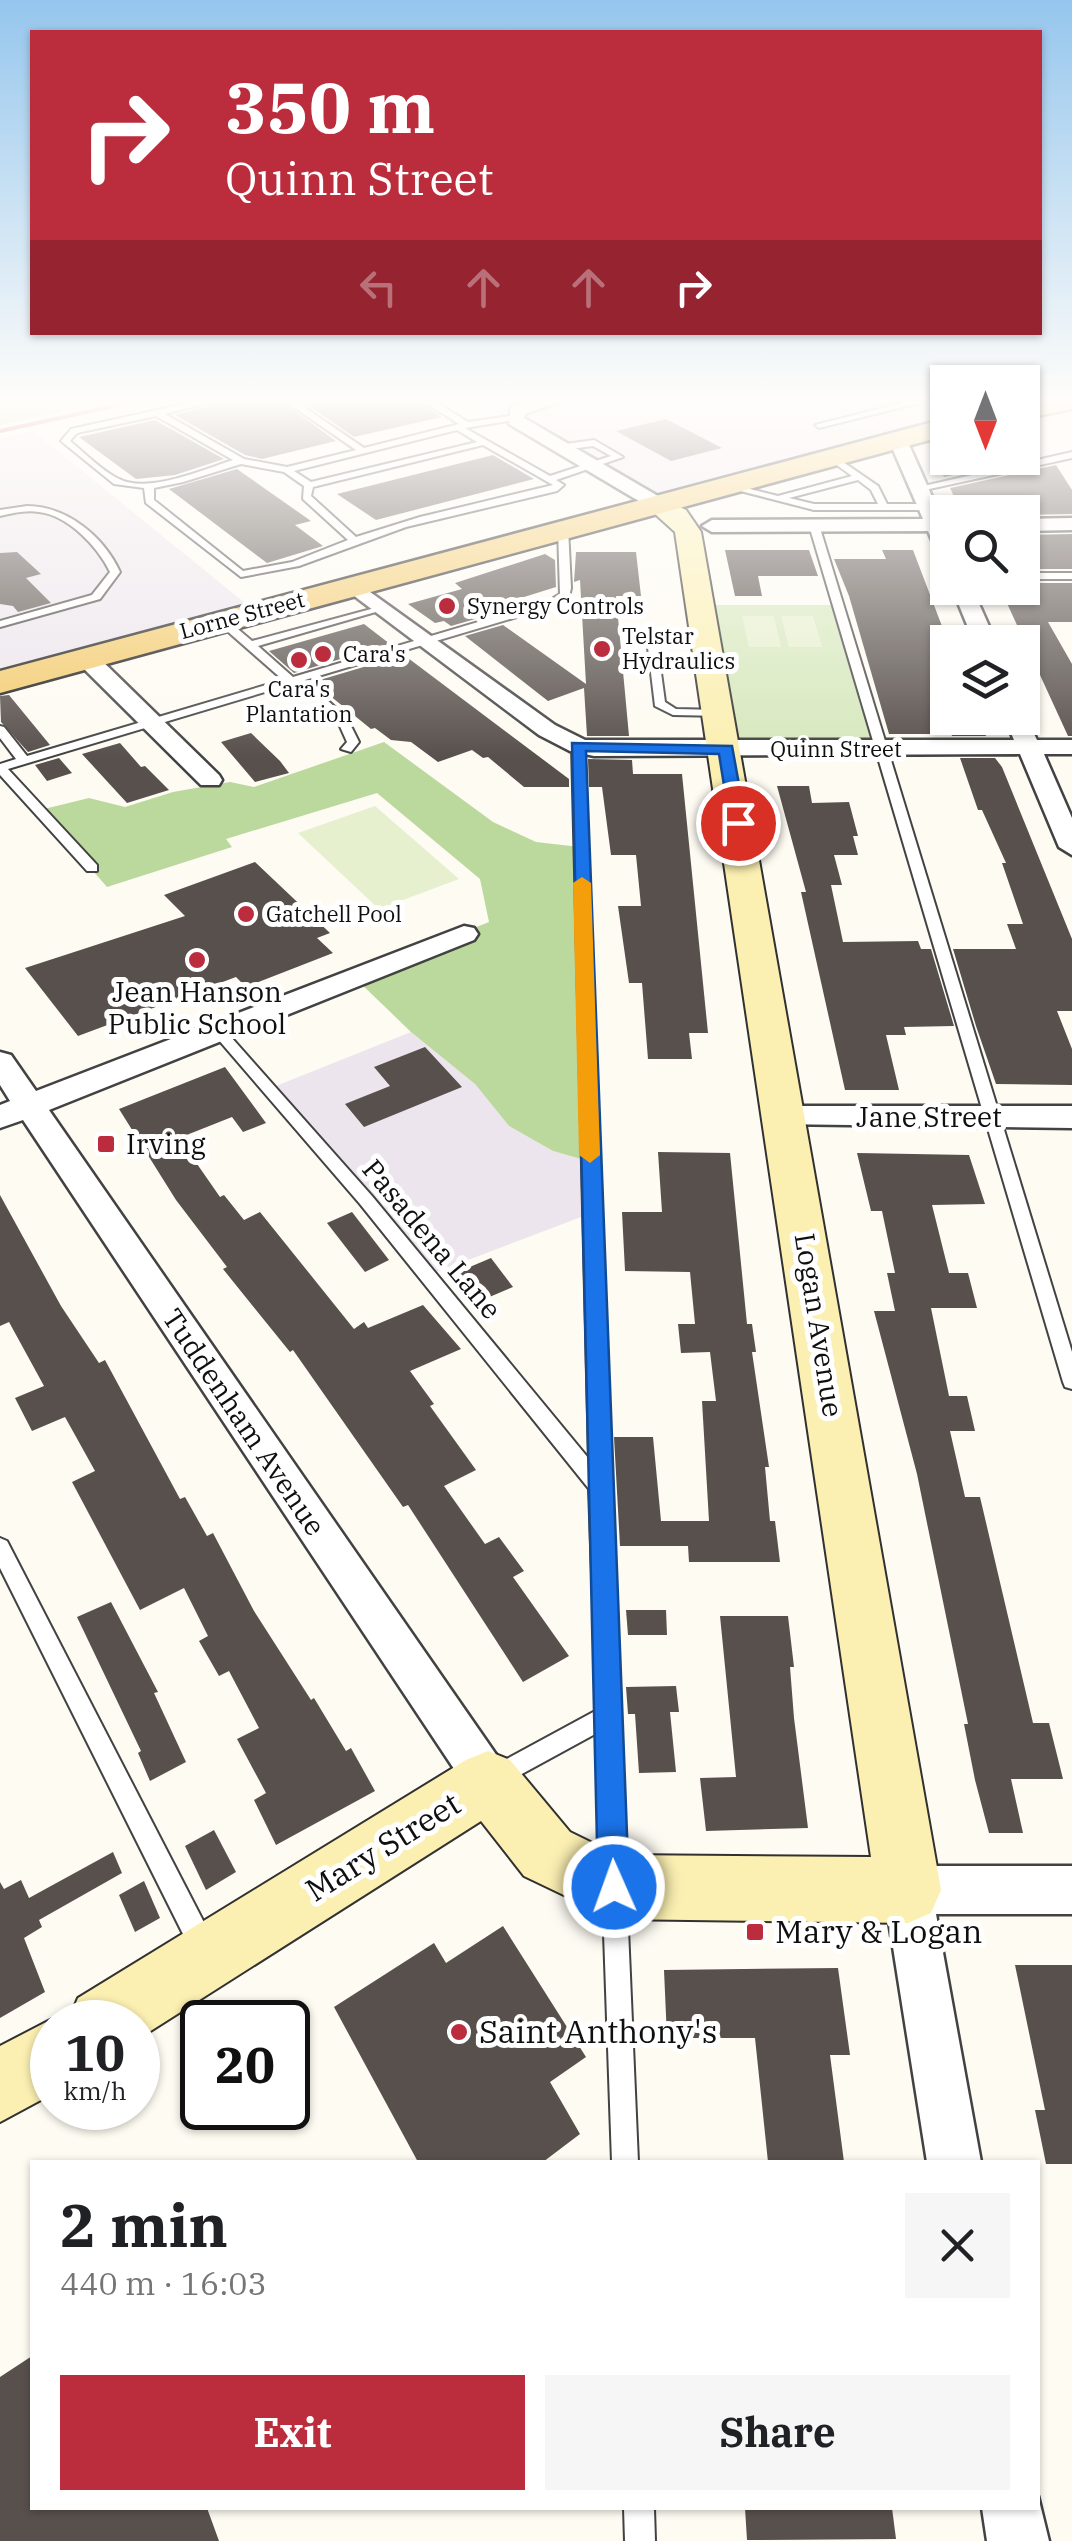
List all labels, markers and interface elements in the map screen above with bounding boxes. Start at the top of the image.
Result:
text: 350 m [225,61,435,152]
icon: right [60,70,190,200]
text: Quinn Street [225,149,494,207]
icon: left [351,260,406,315]
icon: ahead [456,260,511,315]
icon: ahead [561,260,616,315]
icon: right [666,260,721,315]
north arrow [930,365,1040,475]
map controls [930,365,1040,735]
button: search [930,495,1040,605]
street label: Lorne Street [176,584,308,645]
place label: Synergy Controls [467,591,644,620]
marker: Synergy Controls [436,595,458,617]
place label: Telstar Hydraulics [622,621,735,675]
button: layers [930,625,1040,735]
marker: Telstar Hydraulics [591,638,613,660]
place label: Cara's [343,639,406,668]
marker: Cara's [312,643,334,665]
marker: Cara's Plantation [288,649,310,671]
place label: Cara's Plantation [245,674,353,728]
street label: Quinn Street [770,734,902,763]
pin [696,781,781,866]
icon: arrive [711,796,766,851]
place label: Gatchell Pool [266,899,402,928]
marker: Gatchell Pool [235,903,257,925]
marker: Jean Hanson Public School [186,949,208,971]
place label: Jean Hanson Public School [108,973,286,1042]
street label: Jane Street [856,1098,1002,1135]
place label: Irving [126,1125,206,1162]
marker: Irving [95,1133,117,1155]
street label: Pasadena Lane [355,1151,510,1326]
street label: Logan Avenue [787,1230,852,1420]
street label: Tuddenham Avenue [155,1301,334,1542]
street label: Mary Street [297,1782,468,1910]
position arrow [562,1835,666,1939]
place label: Mary & Logan [775,1910,982,1952]
marker: Mary & Logan [744,1921,766,1943]
speed limit sign: 20 [180,2000,310,2130]
place label: Saint Anthony's [479,2010,717,2052]
text: 10 [65,2020,125,2085]
marker: Saint Anthony's [448,2021,470,2043]
text: km/h [63,2074,127,2107]
text: 2 min [60,2185,228,2264]
button: close [905,2193,1010,2298]
text: 440 m · 16:03 [60,2262,267,2304]
button: Exit [60,2375,525,2490]
button: Share [545,2375,1010,2490]

